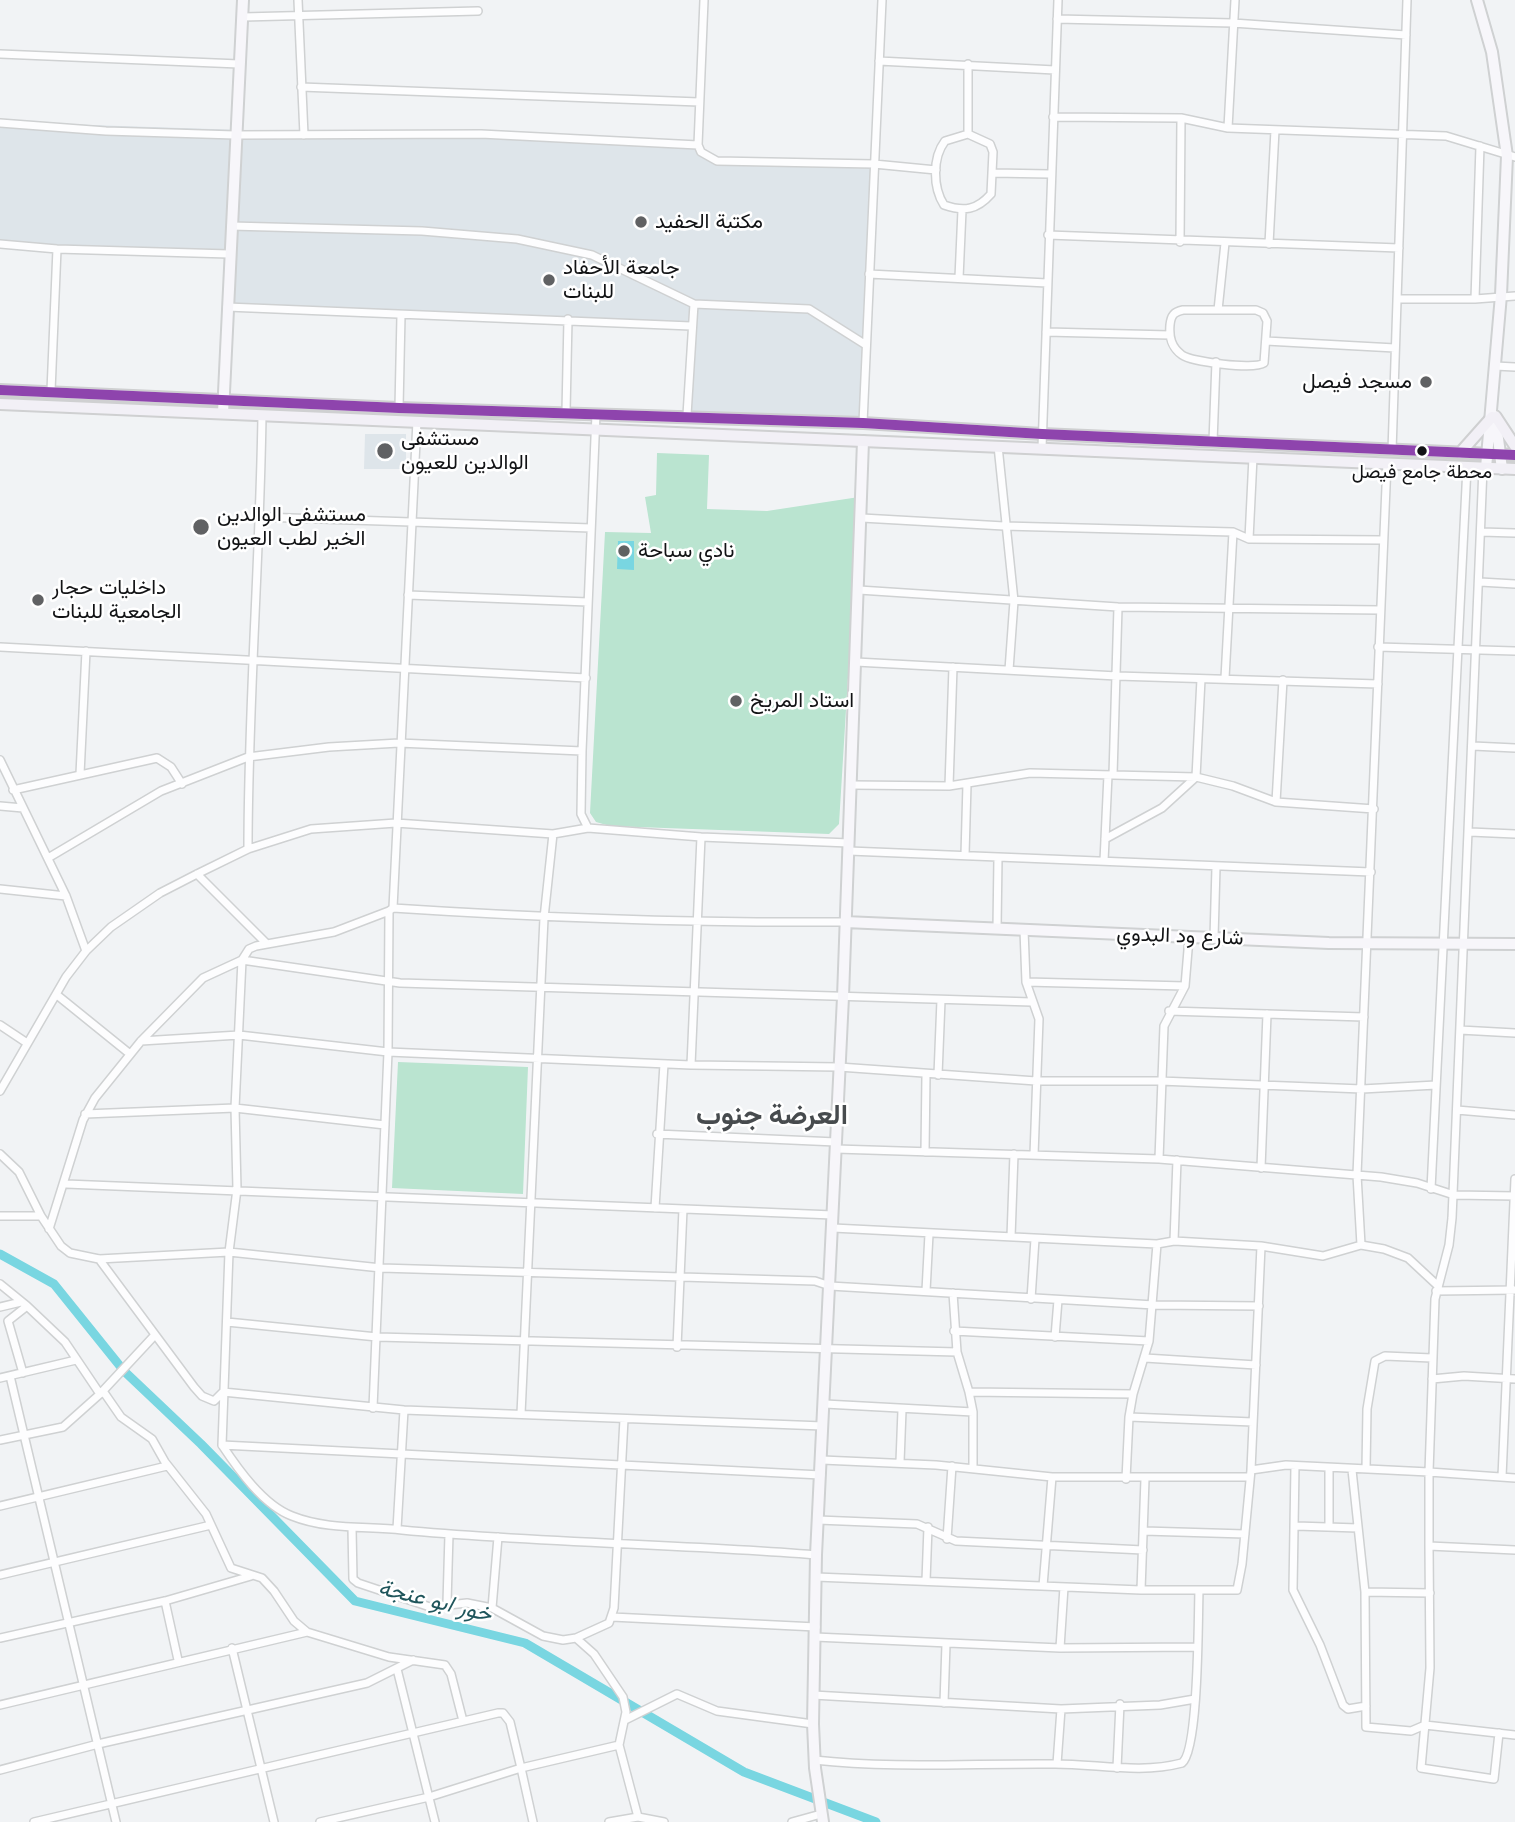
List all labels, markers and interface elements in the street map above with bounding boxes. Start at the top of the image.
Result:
place label: مكتبة الحفيد [655,209,763,235]
marker: مكتبة الحفيد [633,214,649,230]
place label: جامعة الأحفاد للبنات [563,255,679,305]
marker: جامعة الأحفاد للبنات [541,272,557,288]
place label: مسجد فيصل [1302,369,1412,395]
marker: مسجد فيصل [1418,374,1434,390]
place label: مستشفى الوالدين للعيون [401,426,529,476]
marker: مستشفى الوالدين للعيون [375,441,395,461]
marker: محطة جامع فيصل [1415,444,1429,458]
place label: محطة جامع فيصل [1352,461,1492,483]
place label: مستشفى الوالدين الخير لطب العيون [217,502,366,552]
marker: مستشفى الوالدين الخير لطب العيون [191,517,211,537]
place label: نادي سباحة [638,538,735,564]
marker: نادي سباحة [616,543,632,559]
place label: داخليات حجار الجامعية للبنات [52,575,181,625]
marker: داخليات حجار الجامعية للبنات [30,592,46,608]
place label: استاد المريخ [750,688,854,714]
marker: استاد المريخ [728,693,744,709]
street label: شارع ود البدوي [1116,921,1244,951]
district label: العرضة جنوب [696,1099,848,1133]
water label: خور ابو عنجة [375,1574,495,1628]

